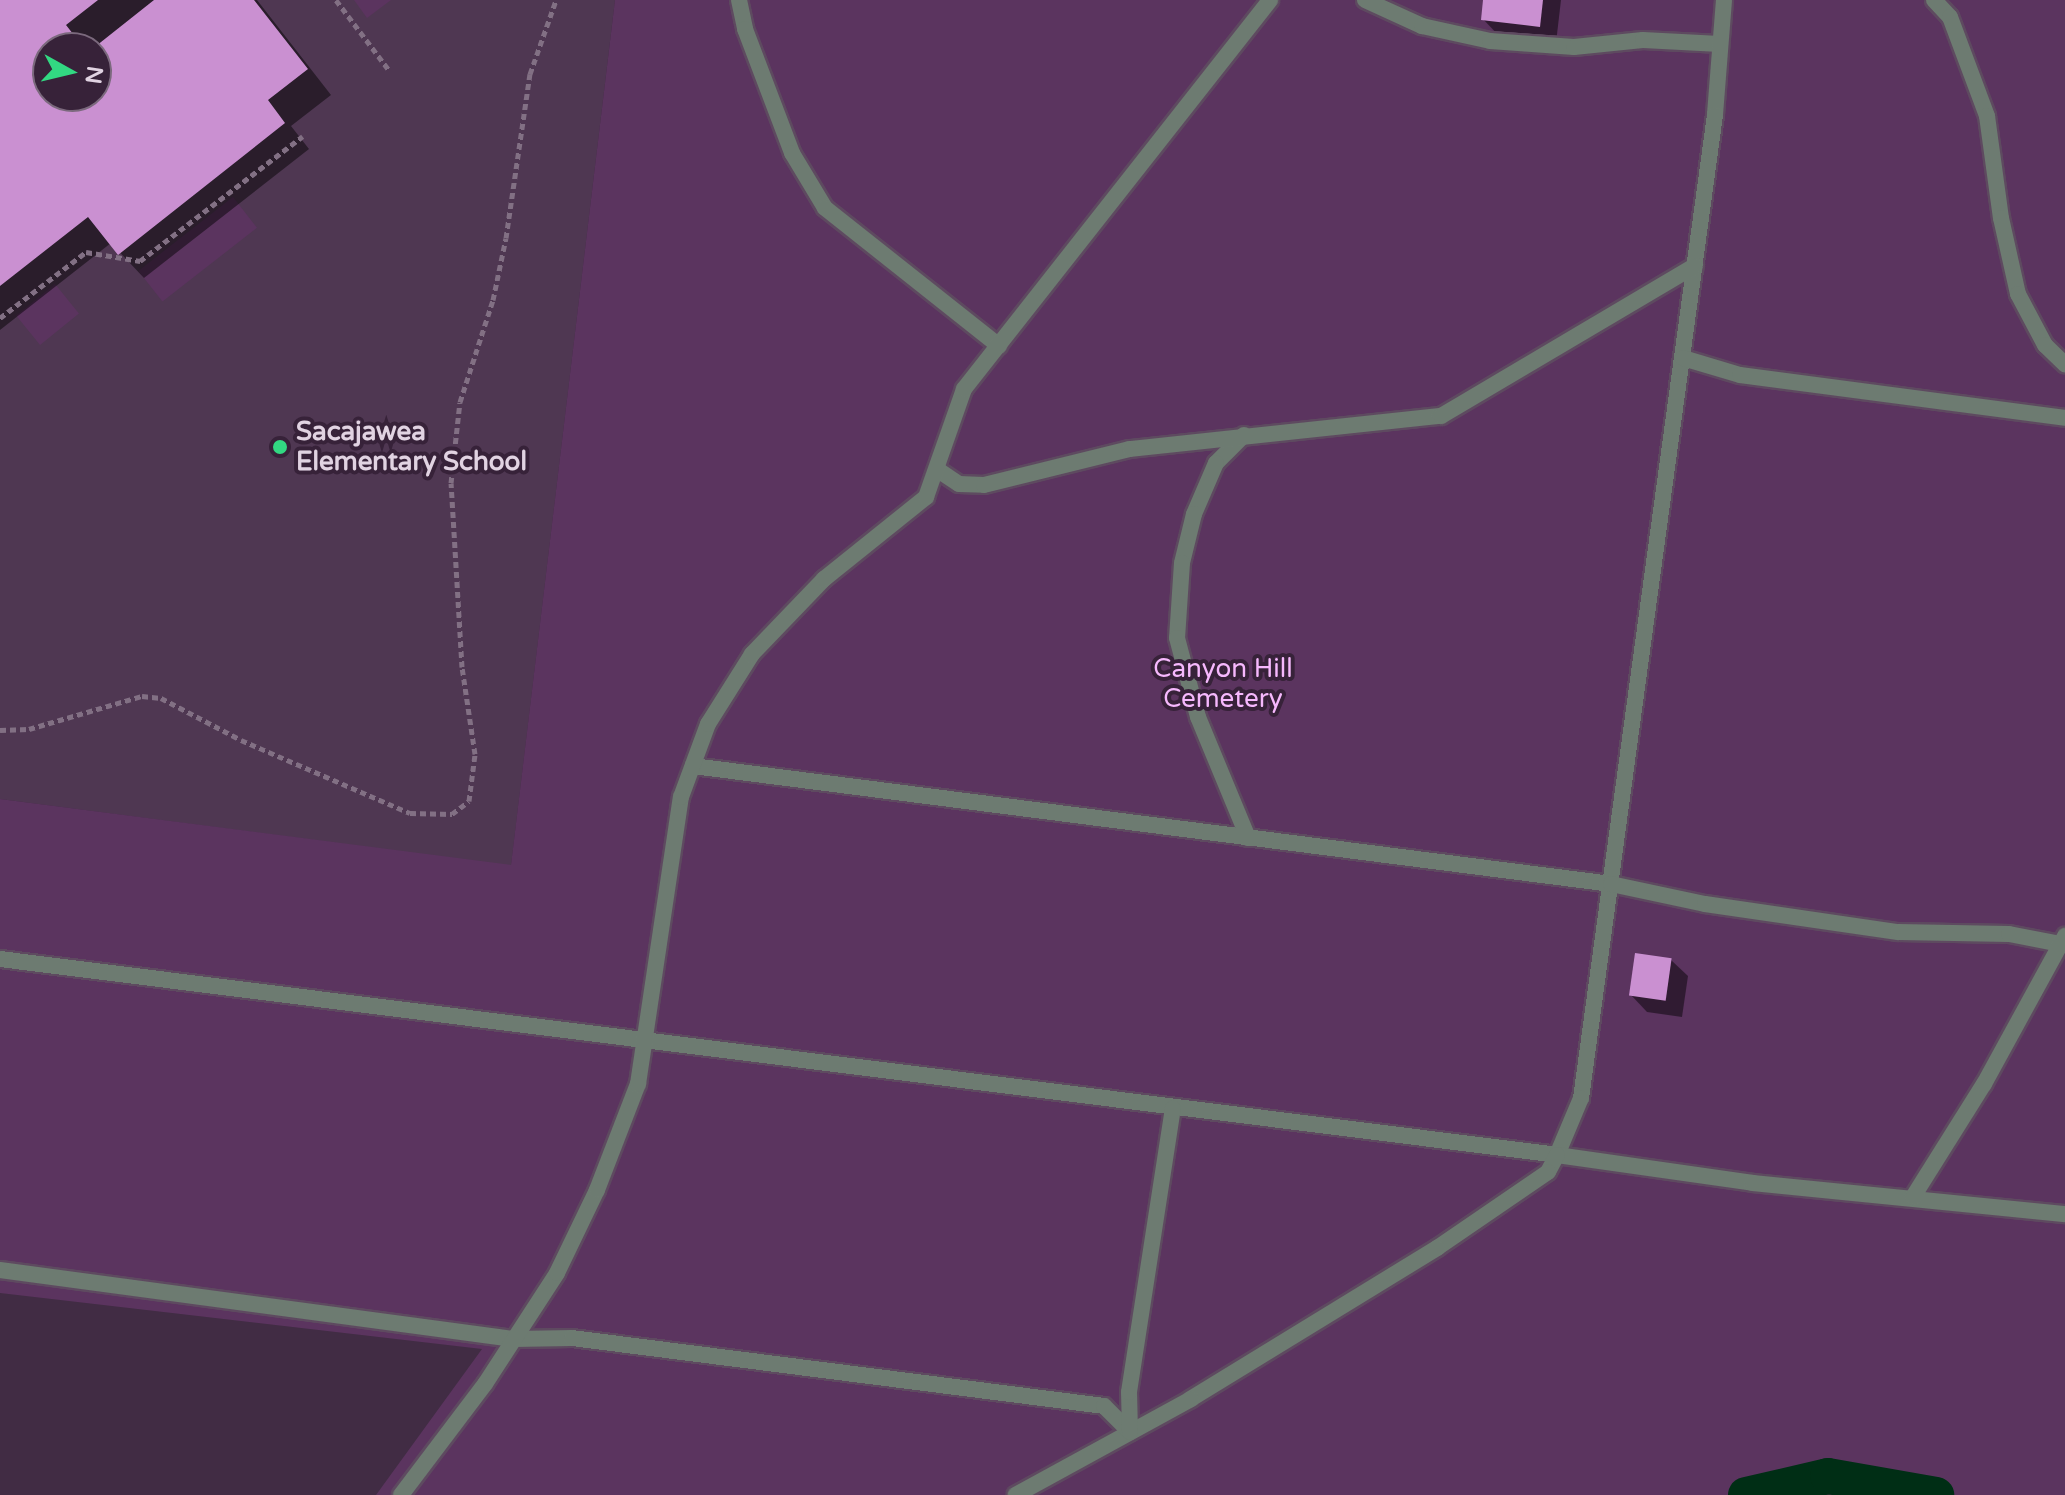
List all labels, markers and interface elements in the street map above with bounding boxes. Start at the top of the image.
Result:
north arrow [32,32,112,112]
text: N [80,64,108,86]
place label: Sacajawea Elementary School [296,416,527,478]
marker: Sacajawea Elementary School [271,438,289,456]
park label: Canyon Hill Cemetery [1153,653,1293,714]

